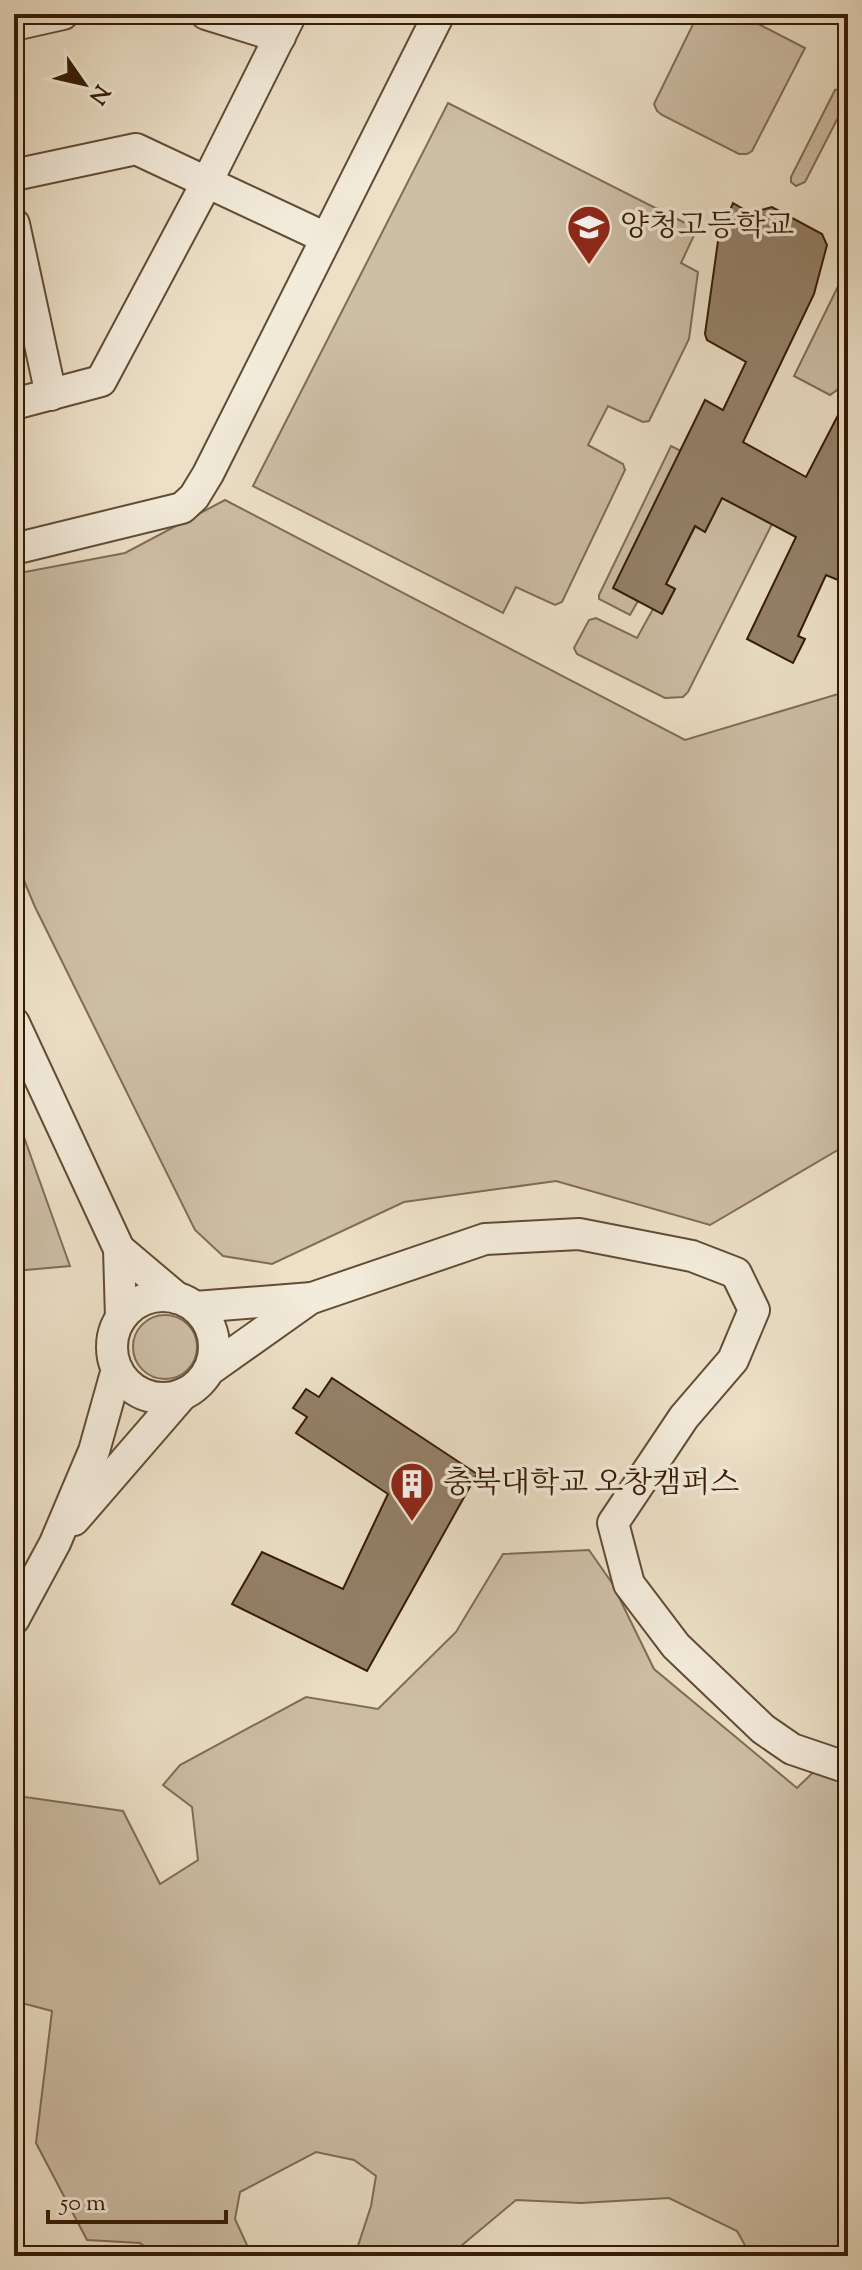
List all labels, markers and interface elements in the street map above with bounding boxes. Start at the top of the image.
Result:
north arrow [44,44,124,124]
text: N [80,77,116,110]
school or university icon: 양청고등학교 [565,203,613,266]
place label: 양청고등학교 [620,206,794,249]
building icon: 충북대학교 오창캠퍼스 [388,1460,436,1523]
place label: 충북대학교 오창캠퍼스 [443,1463,739,1506]
scale bar [48,2174,226,2224]
text: 50 m [58,2187,106,2221]

